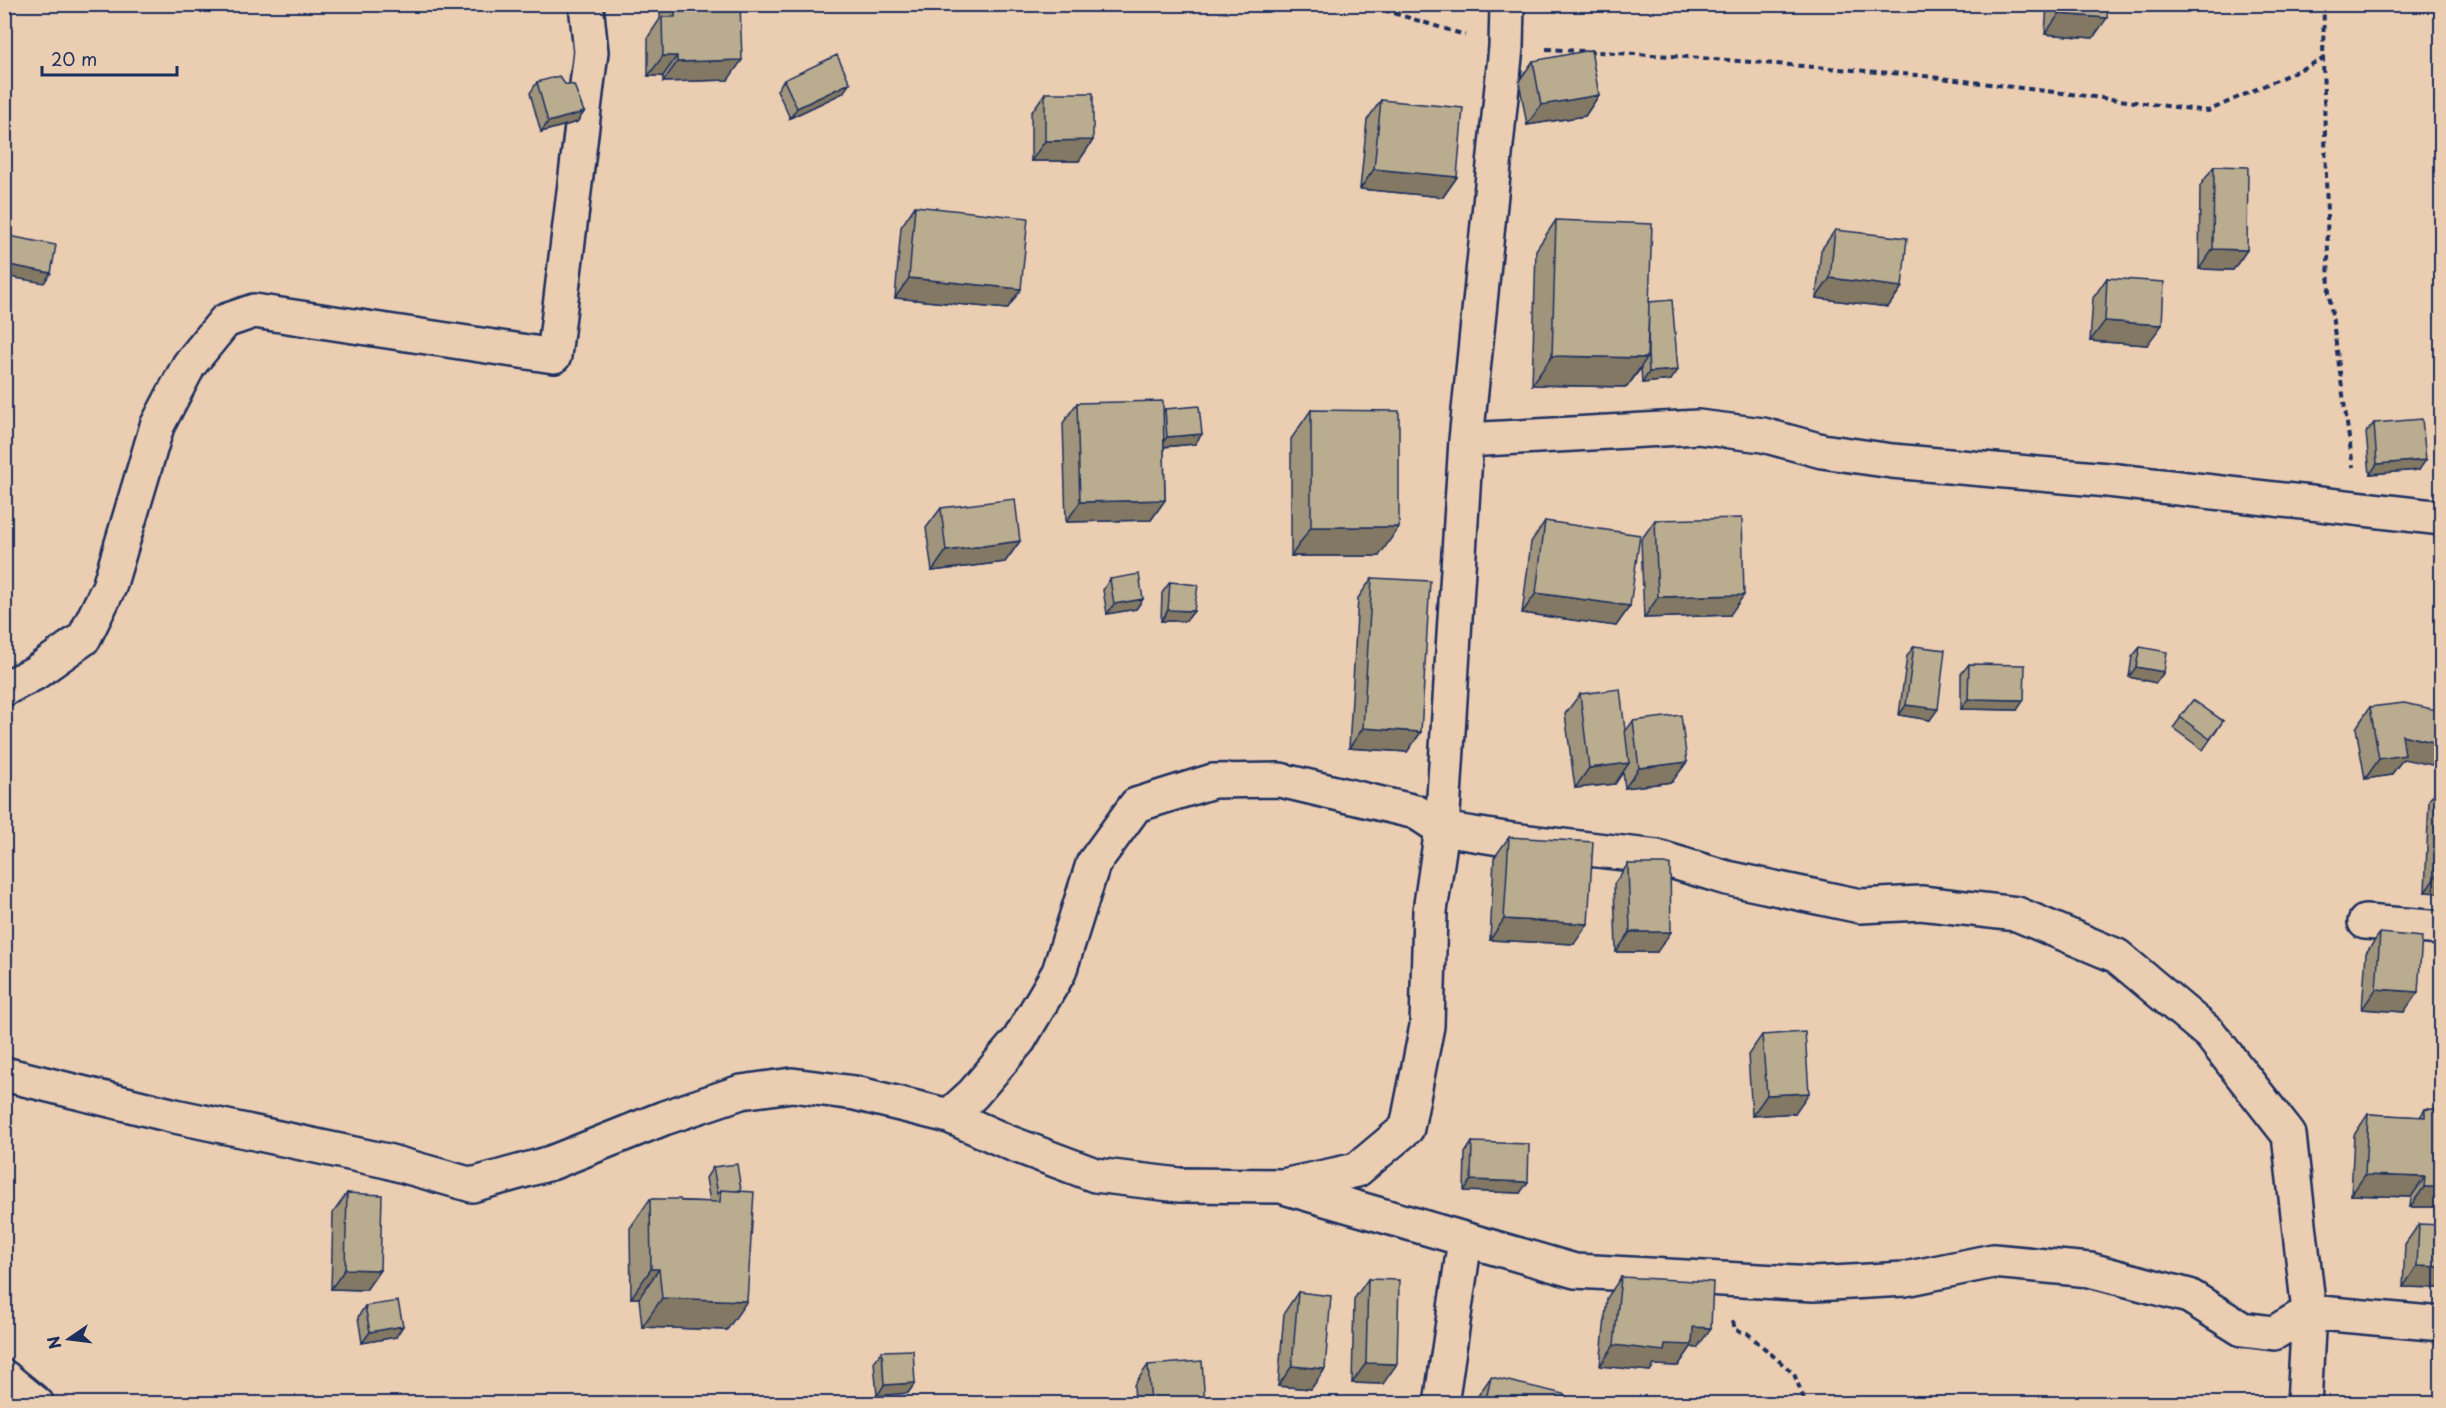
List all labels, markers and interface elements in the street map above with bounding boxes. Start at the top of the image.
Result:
scale bar [42,39,177,77]
text: 20 m [51,45,97,72]
north arrow [39,1309,99,1369]
text: N [40,1334,67,1352]

